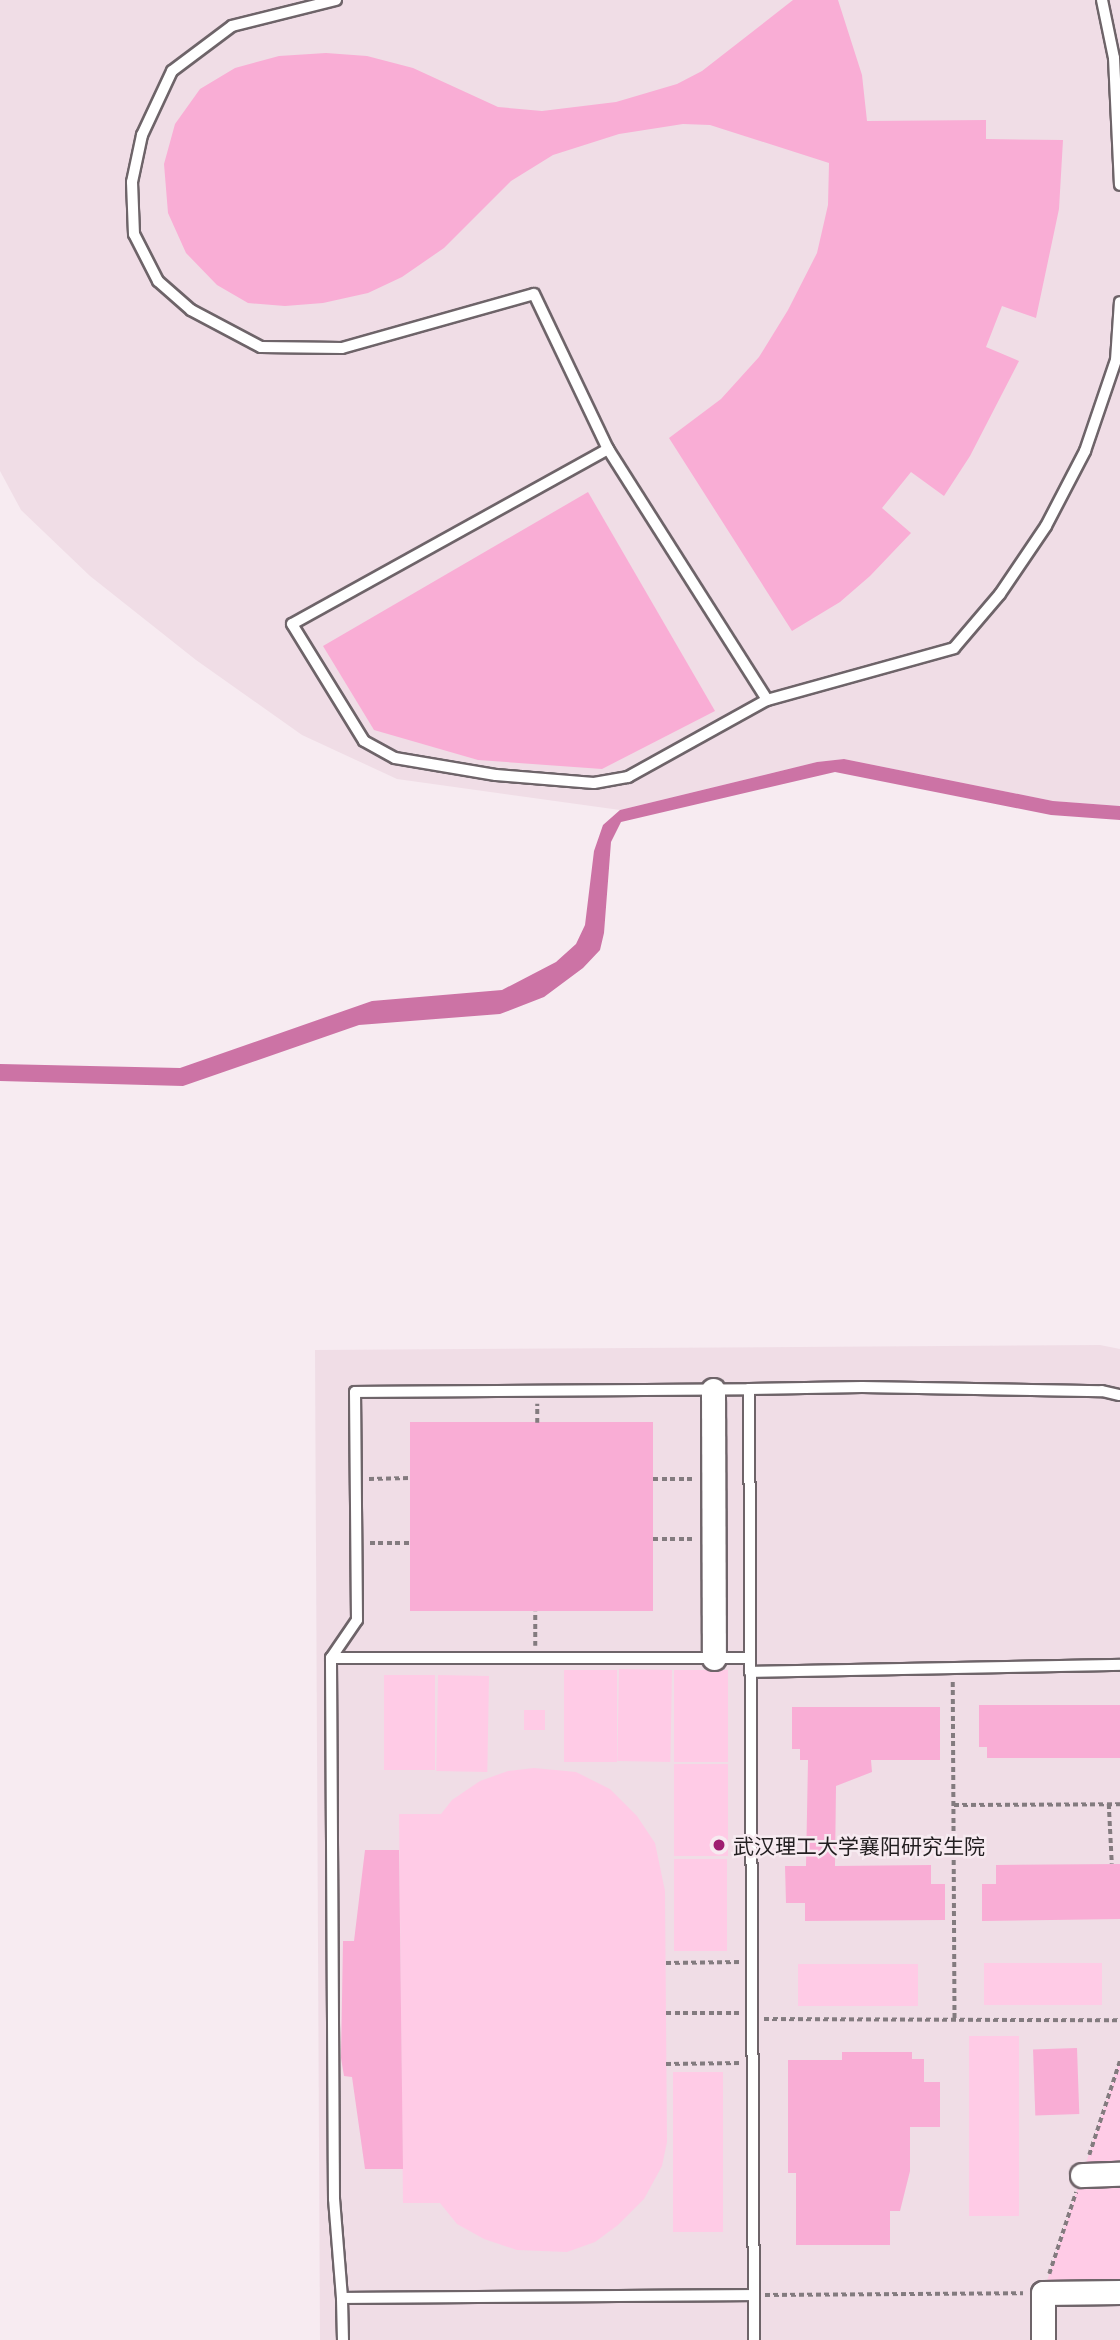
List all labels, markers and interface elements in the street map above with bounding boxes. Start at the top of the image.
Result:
place label: 武汉理工大学襄阳研究生院 [733,1832,985,1858]
marker: 武汉理工大学襄阳研究生院 [711,1837,727,1853]

